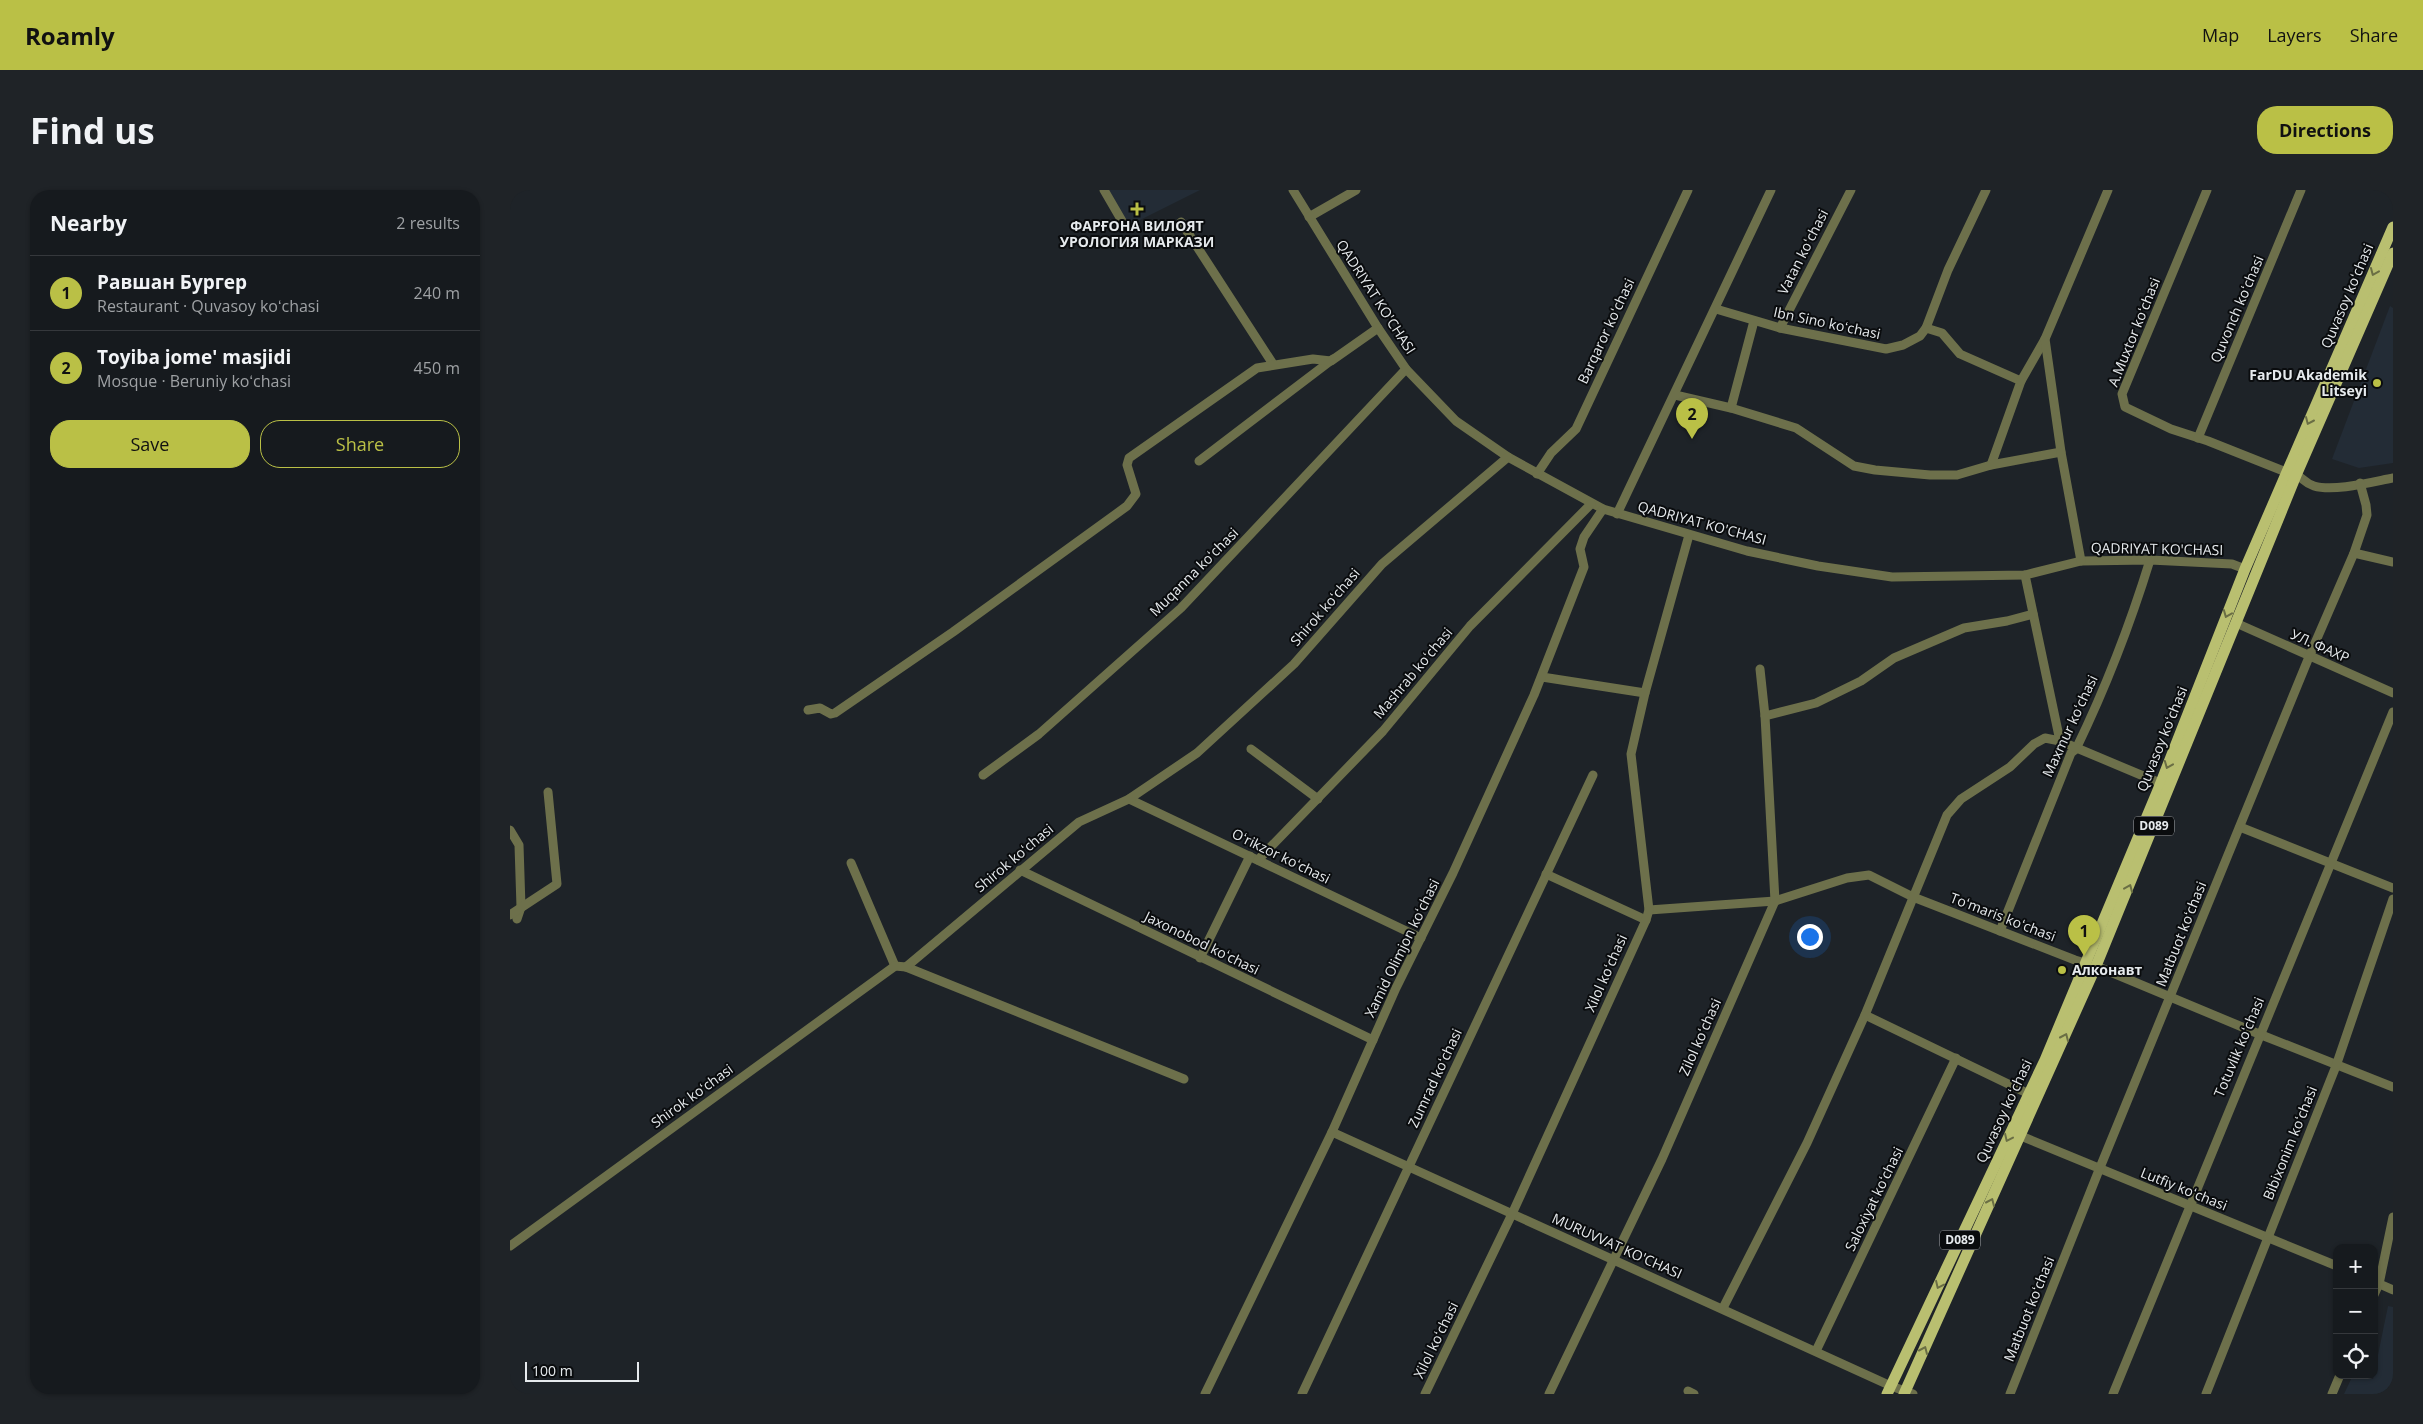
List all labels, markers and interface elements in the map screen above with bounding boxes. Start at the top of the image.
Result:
text: Roamly [25,19,115,52]
text: Map [2202,23,2239,47]
text: Layers [2267,23,2322,47]
text: Share [2350,23,2398,47]
button: Directions [2257,106,2393,154]
text: Find us [30,107,155,154]
marker: ФАРҒОНА ВИЛОЯТ УРОЛОГИЯ МАРКАЗИ [1130,202,1144,216]
street label: Vatan koʻchasi [1773,206,1832,298]
text: Nearby [50,209,127,237]
text: 2 results [396,212,460,234]
place label: ФАРҒОНА ВИЛОЯТ УРОЛОГИЯ МАРКАЗИ [1060,216,1214,251]
street label: QADRIYAT KO'CHASI [1332,236,1420,358]
street label: Quvasoy koʻchasi [2316,240,2377,351]
street label: Quvonch koʻchasi [2205,252,2268,365]
one-way arrow [2370,267,2380,276]
text: Равшан Бургер [97,269,247,295]
street label: A.Muxtor koʻchasi [2103,274,2164,389]
street label: Barqaror koʻchasi [1573,275,1638,387]
text: 1 [61,282,71,304]
text: 240 m [414,282,460,304]
text: Restaurant · Quvasoy koʻchasi [97,295,320,317]
street label: Ibn Sino koʻchasi [1772,302,1882,343]
text: Toyiba jome' masjidi [97,344,291,370]
text: 2 [61,357,71,379]
text: 450 m [414,357,460,379]
place label: FarDU Akademik Litseyi [2249,365,2367,400]
text: Mosque · Beruniy koʻchasi [97,370,291,392]
marker: FarDU Akademik Litseyi [2371,377,2383,389]
pin: 2 [1676,398,1708,439]
one-way arrow [2304,416,2315,425]
button: Save [50,420,250,468]
button: Share [260,420,460,468]
street label: QADRIYAT KO'CHASI [1636,496,1769,549]
street label: Muqanna koʻchasi [1145,523,1242,620]
street label: QADRIYAT KO'CHASI [2091,538,2223,559]
street label: Shirok koʻchasi [1286,564,1364,650]
one-way arrow [2223,609,2234,618]
street label: Mashrab koʻchasi [1369,623,1456,722]
street label: УЛ. ФАХР [2288,624,2353,667]
street label: Maxmur koʻchasi [2038,672,2102,780]
street label: Quvasoy koʻchasi [2132,683,2191,794]
one-way arrow [2163,760,2174,769]
road number: D089 [2134,816,2174,836]
street label: Shirok koʻchasi [970,819,1057,896]
street label: Oʻrikzor koʻchasi [1229,824,1334,888]
street label: Xamid Olimjon koʻchasi [1360,875,1443,1020]
street label: Matbuot koʻchasi [2151,878,2210,989]
one-way arrow [2122,884,2133,893]
street label: Toʻmaris koʻchasi [1948,888,2059,945]
street label: Jaxonobod koʻchasi [1140,906,1263,979]
pin: 1 [2068,915,2100,956]
your location [1797,924,1823,950]
street label: Xilol koʻchasi [1580,931,1631,1015]
place label: Алконавт [2072,960,2143,979]
marker: Алконавт [2056,964,2068,976]
street label: Totuvlik koʻchasi [2209,994,2268,1100]
street label: Zilol koʻchasi [1674,995,1725,1079]
street label: Zumrad koʻchasi [1403,1025,1466,1130]
one-way arrow [2059,1033,2070,1042]
street label: Quvasoy koʻchasi [1971,1056,2036,1166]
street label: Shirok koʻchasi [647,1059,737,1132]
street label: Bibixonim koʻchasi [2258,1083,2321,1203]
one-way arrow [2004,1133,2014,1142]
street label: Saloxiyat koʻchasi [1840,1143,1907,1254]
street label: Lutfiy koʻchasi [2138,1163,2230,1215]
one-way arrow [1985,1198,1996,1207]
street label: MURUVVAT KO'CHASI [1549,1208,1685,1283]
road number: D089 [1940,1230,1980,1250]
map controls [2333,1244,2378,1379]
button: + [2333,1244,2378,1289]
street label: Matbuot koʻchasi [1999,1253,2058,1364]
one-way arrow [1935,1280,1945,1289]
button: − [2333,1289,2378,1334]
street label: Xilol koʻchasi [1409,1298,1462,1381]
button: locate [2333,1334,2378,1379]
one-way arrow [1918,1346,1928,1355]
scale bar [525,1359,639,1382]
text: 100 m [532,1361,573,1380]

